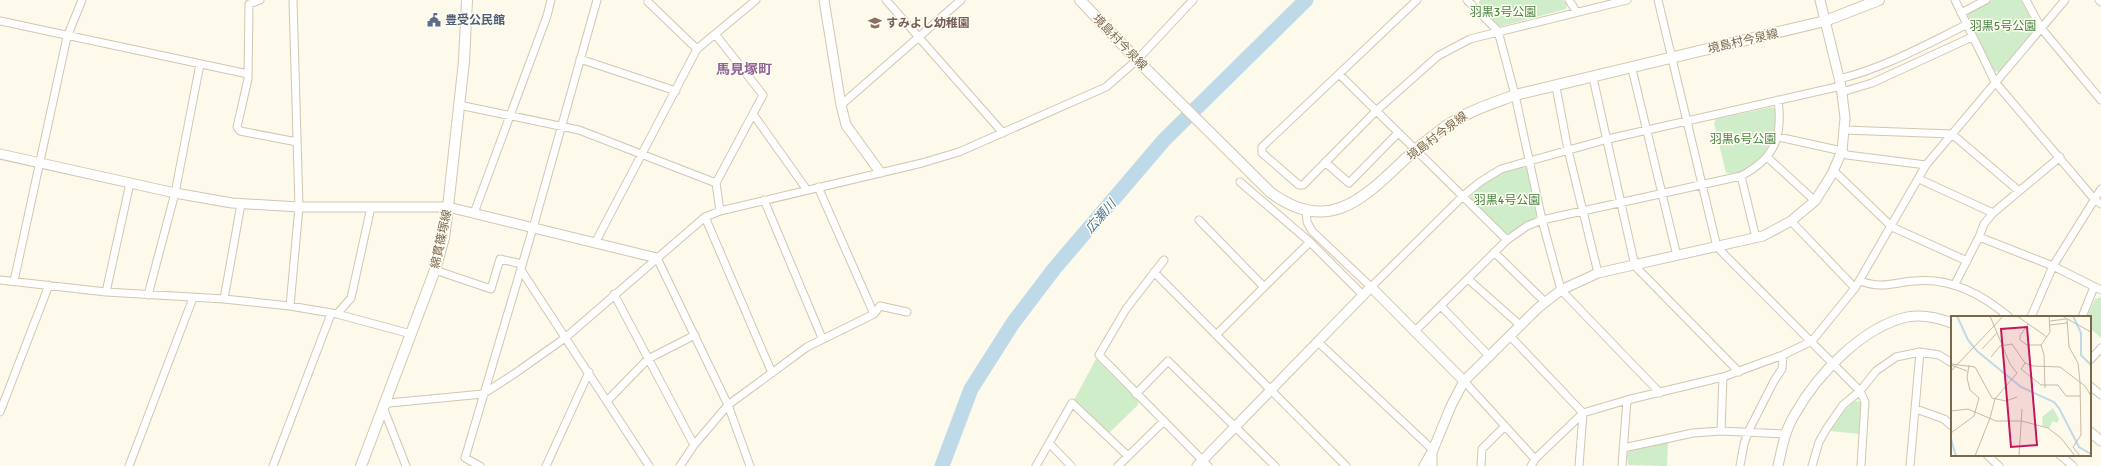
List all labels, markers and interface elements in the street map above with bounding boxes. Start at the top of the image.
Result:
park label: 羽黒3号公園 [1470,5,1536,20]
street label: 境島村今泉線 [1089,11,1150,73]
public building icon: 豊受公民館 [426,12,442,28]
place label: 豊受公民館 [445,13,505,28]
school or university icon: すみよし幼稚園 [867,15,883,31]
place label: すみよし幼稚園 [886,16,970,31]
park label: 羽黒5号公園 [1970,19,2036,34]
street label: 境島村今泉線 [1706,26,1780,57]
district label: 馬見塚町 [716,61,772,78]
street label: 境島村今泉線 [1404,109,1471,164]
park label: 羽黒6号公園 [1710,132,1776,147]
park label: 羽黒4号公園 [1474,193,1540,208]
water label: 広瀬川 [1082,195,1121,237]
street label: 綿貫篠塚線 [428,208,455,270]
inset map [1951,316,2091,456]

